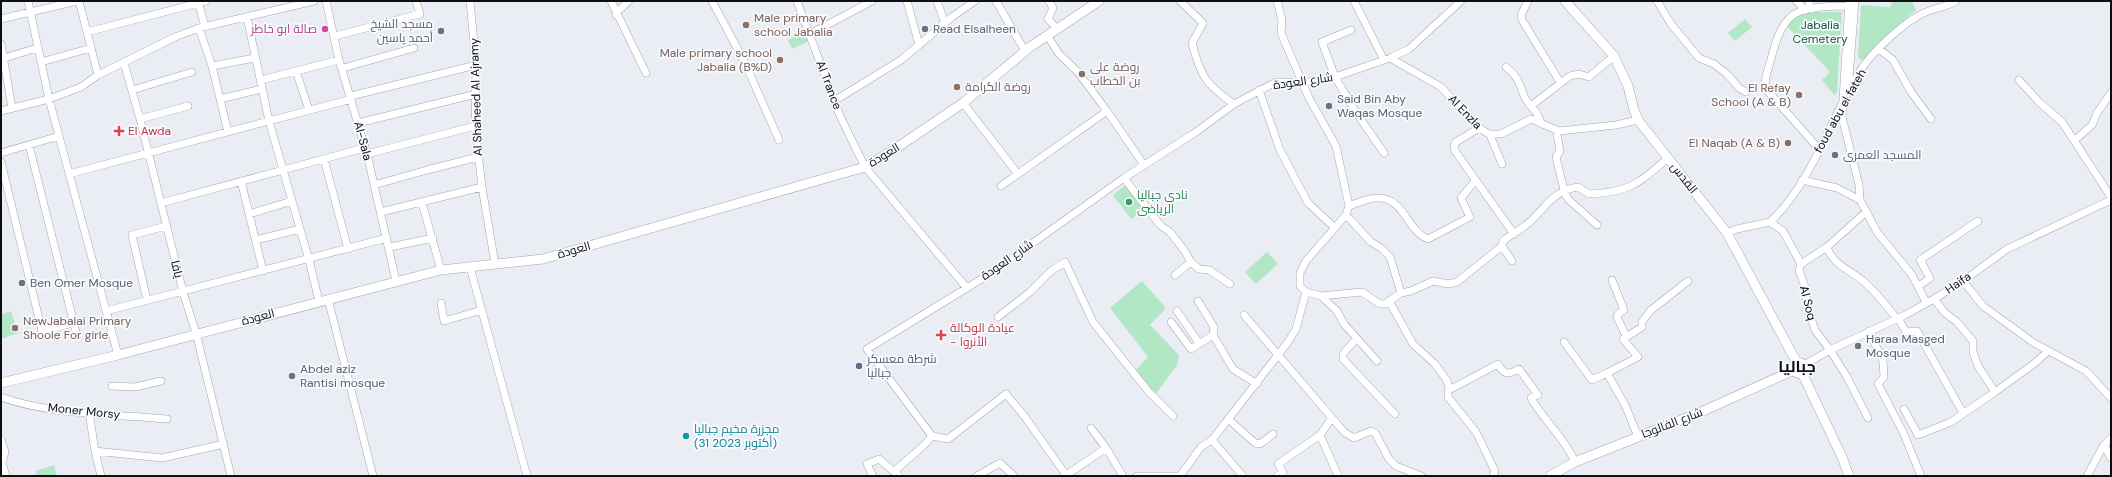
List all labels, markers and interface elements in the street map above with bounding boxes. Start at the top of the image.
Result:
place label: Male primary school Jabalia [754,10,833,40]
place label: مسجد الشيخ أحمد ياسين [370,16,433,46]
park label: Jabalia Cemetery [1792,17,1848,47]
marker: Male primary school Jabalia [741,20,751,30]
place label: صالة ابو خاطر [250,21,317,37]
place label: Read Elsalheen [933,21,1016,37]
marker: صالة ابو خاطر [320,24,330,34]
marker: Read Elsalheen [920,24,930,34]
marker: مسجد الشيخ أحمد ياسين [436,26,446,36]
street label: Al Shaheed Al Ajramy [466,37,486,156]
place label: Male primary school Jabalia (B%D) [660,45,772,75]
marker: Male primary school Jabalia (B%D) [775,55,785,65]
street label: Al Trance [812,58,846,112]
place label: روضة على بن الخطاب [1090,59,1141,89]
street label: foud abu el fateh [1810,66,1870,156]
marker: روضة على بن الخطاب [1077,69,1087,79]
street label: شارع العودة [1272,69,1334,93]
place label: روضة الكرامة [965,79,1031,95]
place label: El Refay School (A & B) [1711,80,1791,110]
marker: روضة الكرامة [952,82,962,92]
marker: El Refay School (A & B) [1794,90,1804,100]
place label: Said Bin Aby Waqas Mosque [1337,91,1422,121]
street label: Al Enzla [1445,91,1485,133]
marker: Said Bin Aby Waqas Mosque [1324,101,1334,111]
street label: Al-Sala [350,120,376,162]
place label: El Awda [128,123,171,139]
marker: El Awda [113,125,125,137]
place label: El Naqab (A & B) [1689,135,1780,151]
marker: El Naqab (A & B) [1783,138,1793,148]
street label: العودة [865,139,903,171]
place label: المسجد العمرى [1843,147,1921,163]
marker: المسجد العمرى [1830,150,1840,160]
street label: القدس [1667,159,1701,197]
place label: نادى جباليا الرياضى [1137,187,1188,217]
marker: نادى جباليا الرياضى [1124,197,1134,207]
street label: شارع العودة [978,236,1036,284]
street label: العودة [555,238,593,262]
street label: يافا [167,259,187,280]
street label: Haifa [1942,268,1974,298]
place label: Ben Omer Mosque [30,275,133,291]
marker: Ben Omer Mosque [17,278,27,288]
street label: Al Soq [1796,284,1820,322]
street label: العودة [240,305,276,329]
place label: NewJabalai Primary Shoole For girle [23,313,132,343]
place label: عيادة الوكالة - الأنروا [950,320,1015,350]
marker: NewJabalai Primary Shoole For girle [10,323,20,333]
marker: عيادة الوكالة - الأنروا [935,329,947,341]
place label: Haraa Masged Mosque [1866,331,1945,361]
marker: Haraa Masged Mosque [1853,341,1863,351]
place label: شرطة معسكر جباليا [866,351,937,381]
district label: جباليا [1778,356,1816,377]
place label: Abdel aziz Rantisi mosque [300,361,385,391]
marker: شرطة معسكر جباليا [854,361,864,371]
marker: Abdel aziz Rantisi mosque [287,371,297,381]
street label: Moner Morsy [47,399,121,423]
street label: شارع الفالوجا [1639,404,1705,442]
place label: مجزرة مخيم جباليا (31 أكتوبر 2023) [694,421,780,451]
marker: مجزرة مخيم جباليا (31 أكتوبر 2023) [681,431,691,441]

